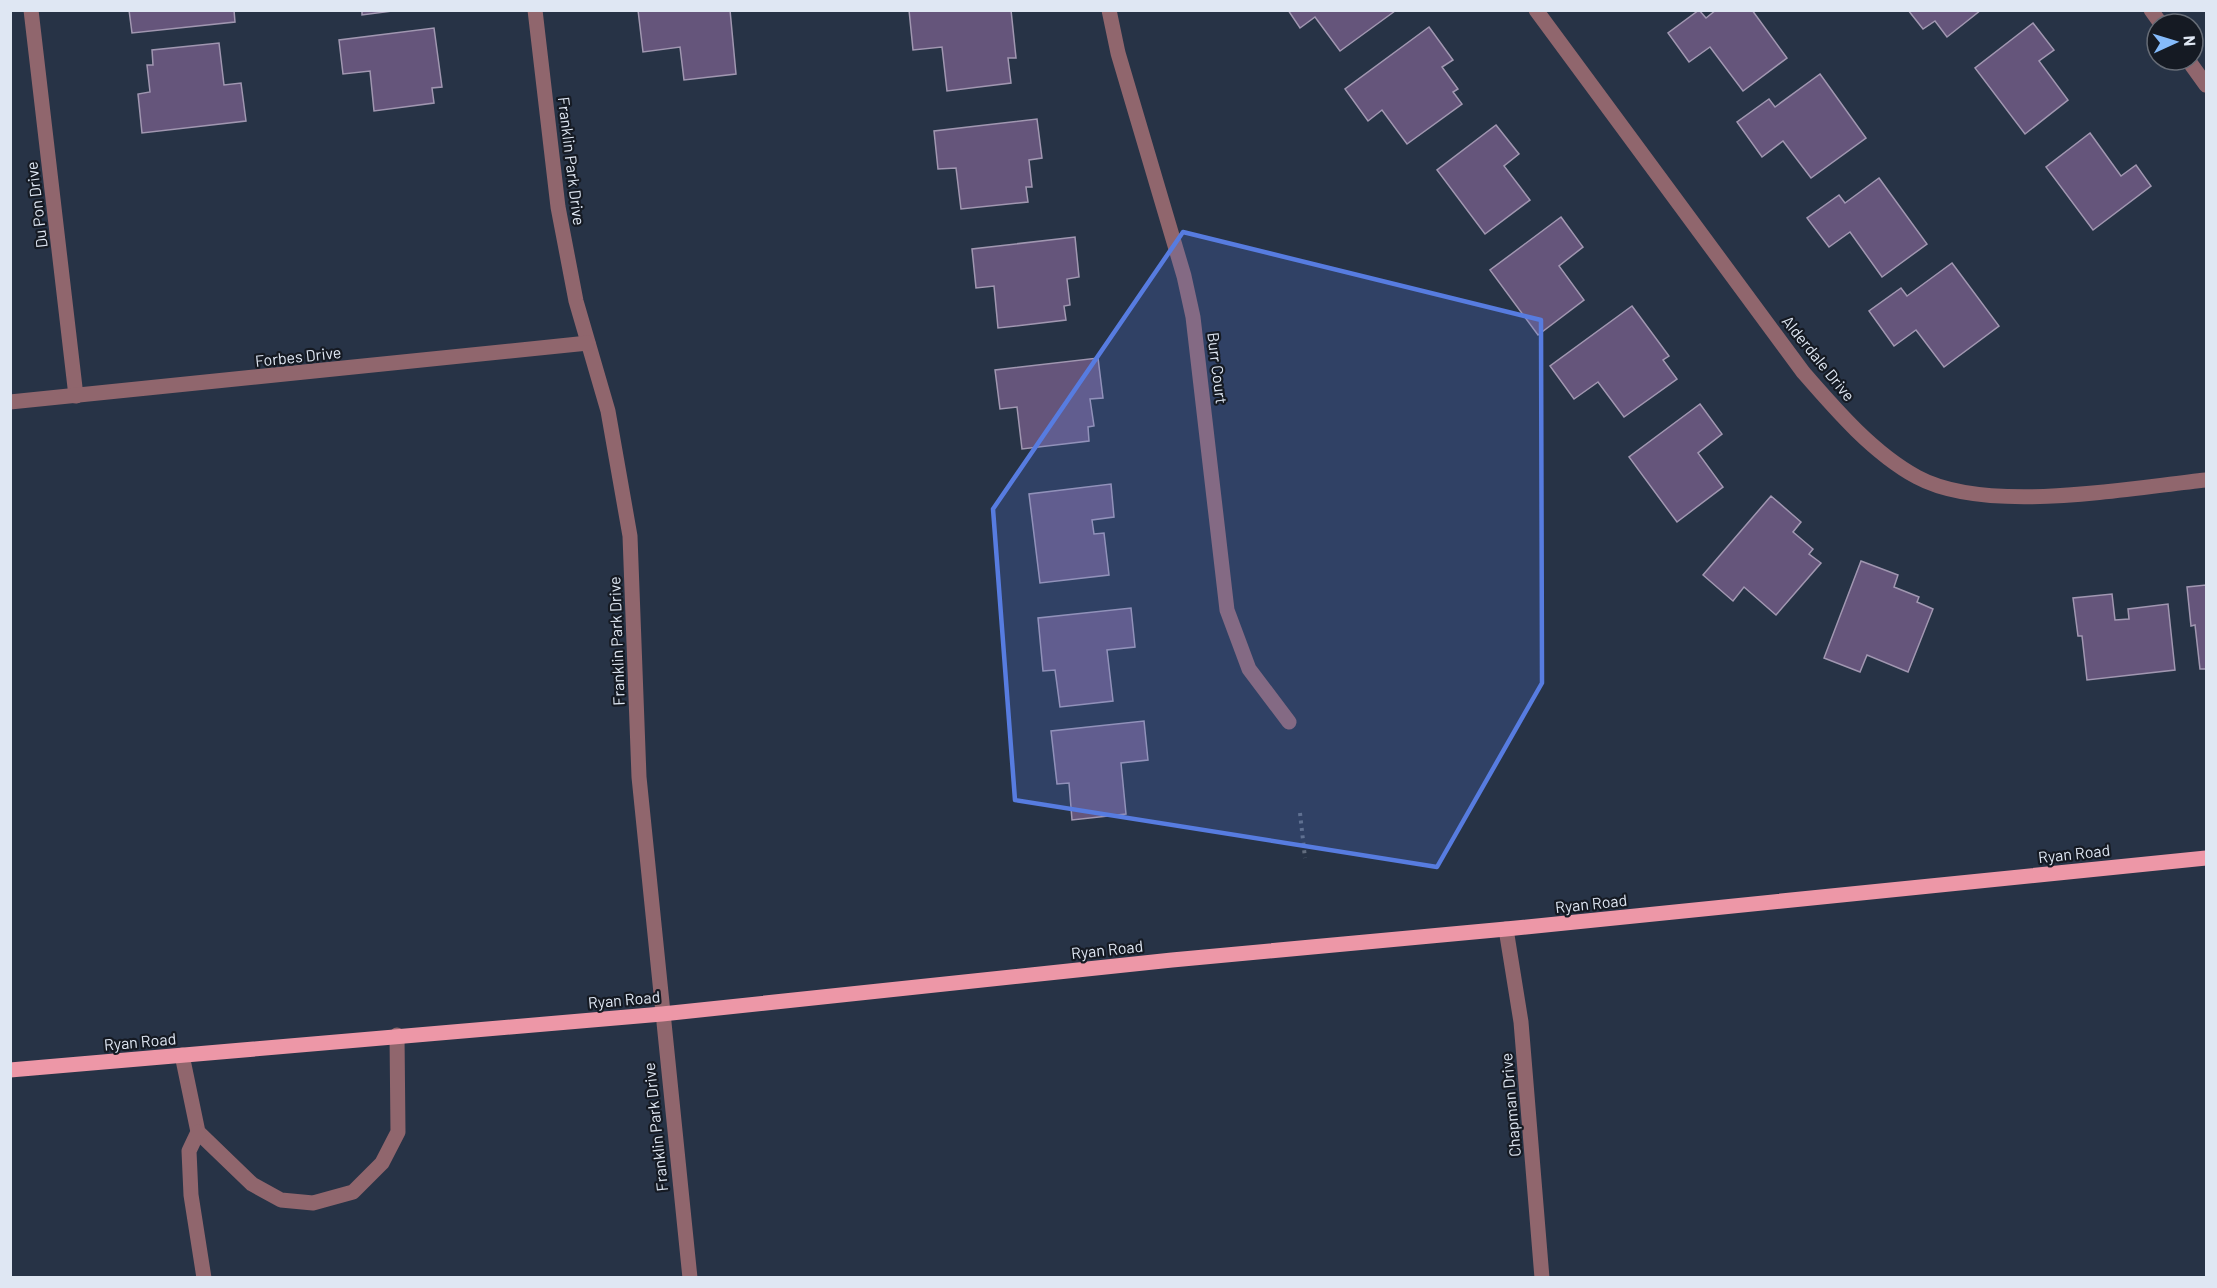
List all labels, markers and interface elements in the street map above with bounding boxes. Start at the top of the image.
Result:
north arrow [2145,12,2205,72]
text: N [2181,35,2200,47]
street label: Franklin Park Drive [555,96,589,226]
street label: Du Pon Drive [21,161,51,249]
street label: Alderdale Drive [1779,311,1859,405]
street label: Burr Court [1204,331,1232,405]
street label: Forbes Drive [254,342,342,370]
street label: Franklin Park Drive [604,576,628,706]
street label: Ryan Road [2037,840,2111,866]
street label: Ryan Road [1554,890,1628,916]
street label: Ryan Road [1070,936,1144,962]
street label: Ryan Road [587,986,661,1012]
street label: Ryan Road [103,1028,177,1054]
street label: Chapman Drive [1496,1052,1524,1158]
street label: Franklin Park Drive [639,1062,671,1192]

